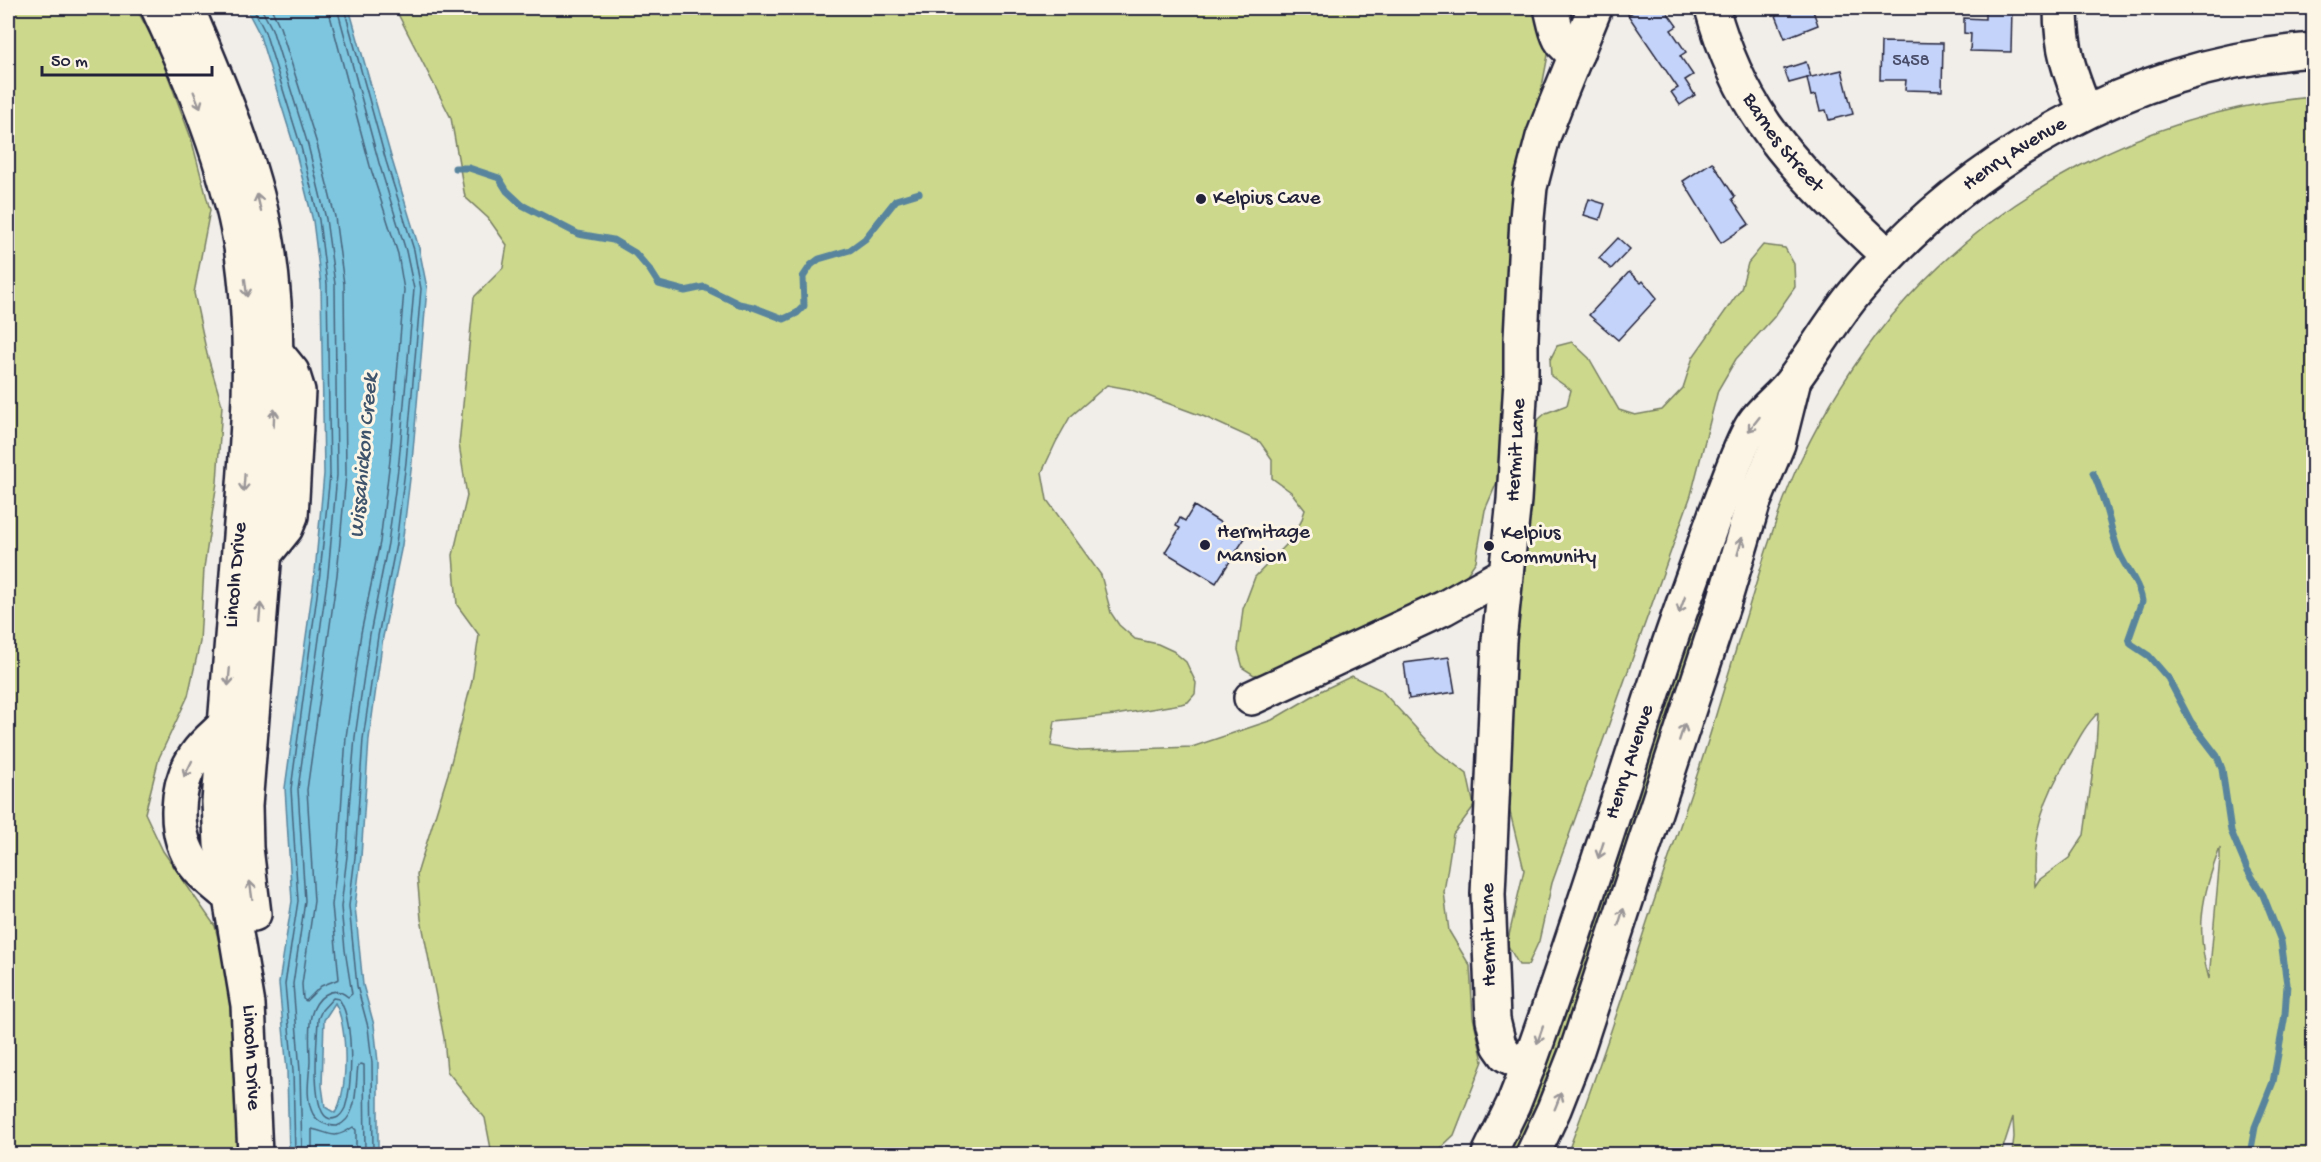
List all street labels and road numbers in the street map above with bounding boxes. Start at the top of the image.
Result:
street label: Barnes Street [1736,88,1830,200]
street label: Henry Avenue [1958,111,2072,197]
street label: Hermit Lane [1501,397,1532,503]
street label: Lincoln Drive [220,520,254,629]
street label: Henry Avenue [1600,701,1661,822]
street label: Hermit Lane [1477,882,1503,987]
street label: Lincoln Drive [235,1004,265,1112]

